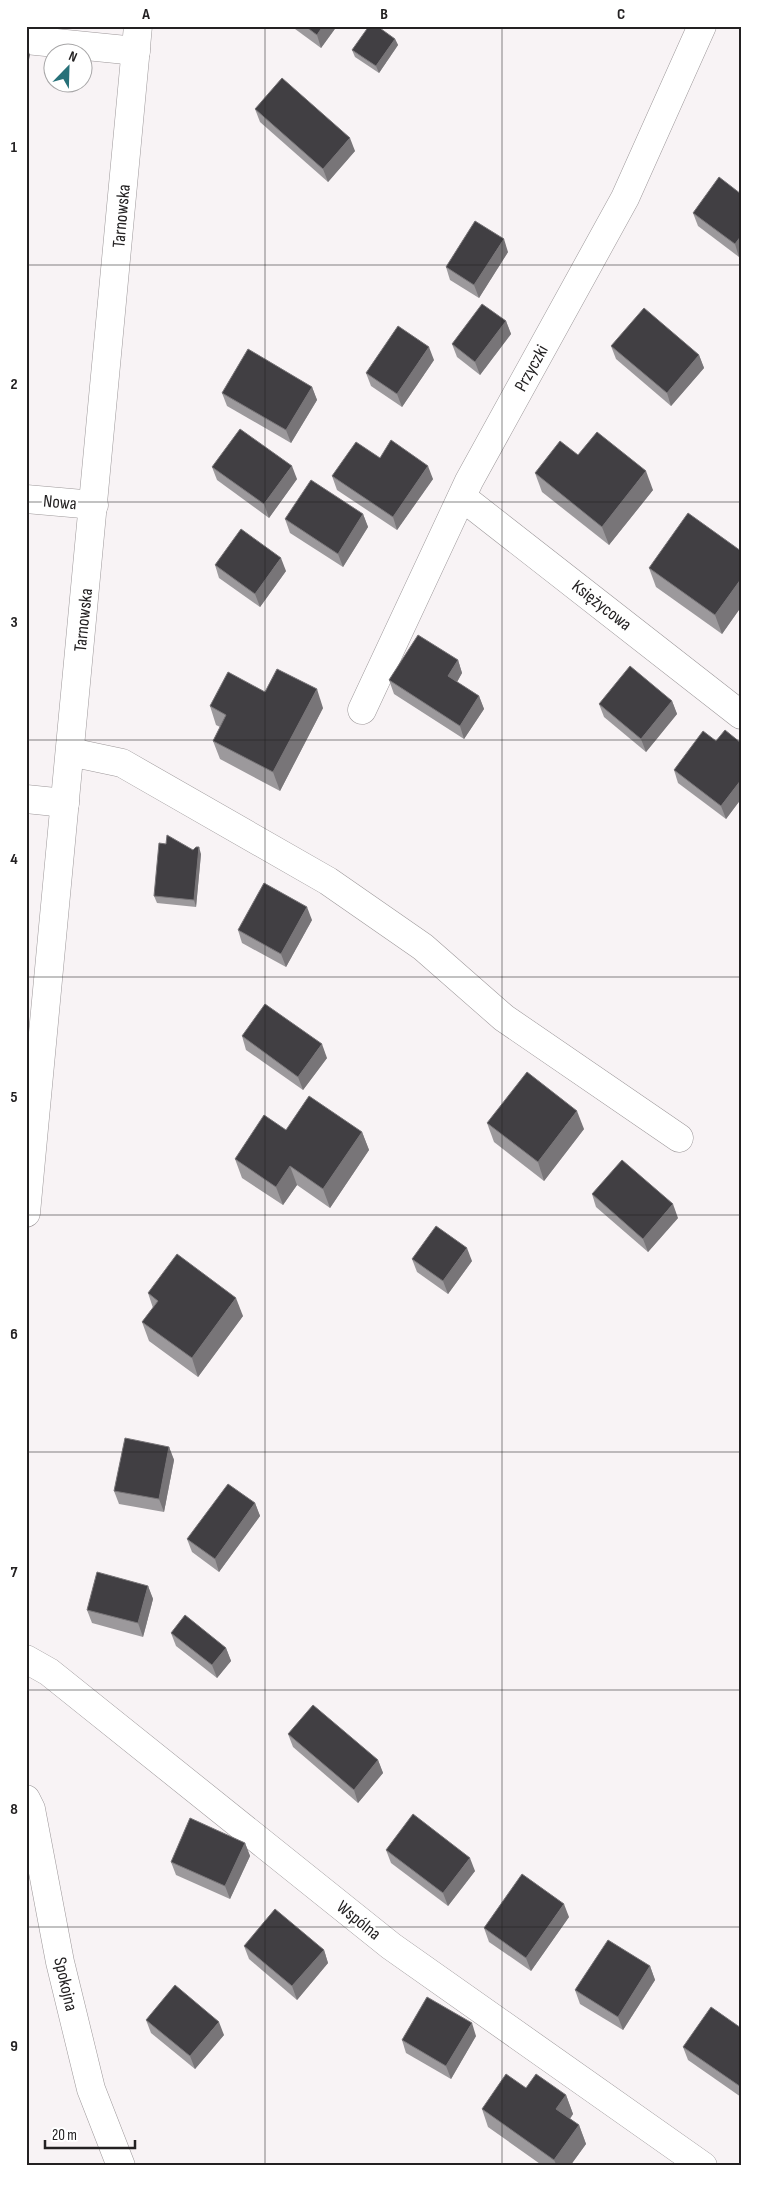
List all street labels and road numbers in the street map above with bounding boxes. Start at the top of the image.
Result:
street label: Tarnowska [108,183,135,249]
street label: Przyczki [510,341,553,395]
street label: Nowa [42,491,78,514]
street label: Księżycowa [568,576,636,635]
street label: Tarnowska [70,587,97,653]
street label: Wspólna [332,1896,385,1945]
street label: Spokojna [49,1955,82,2013]

